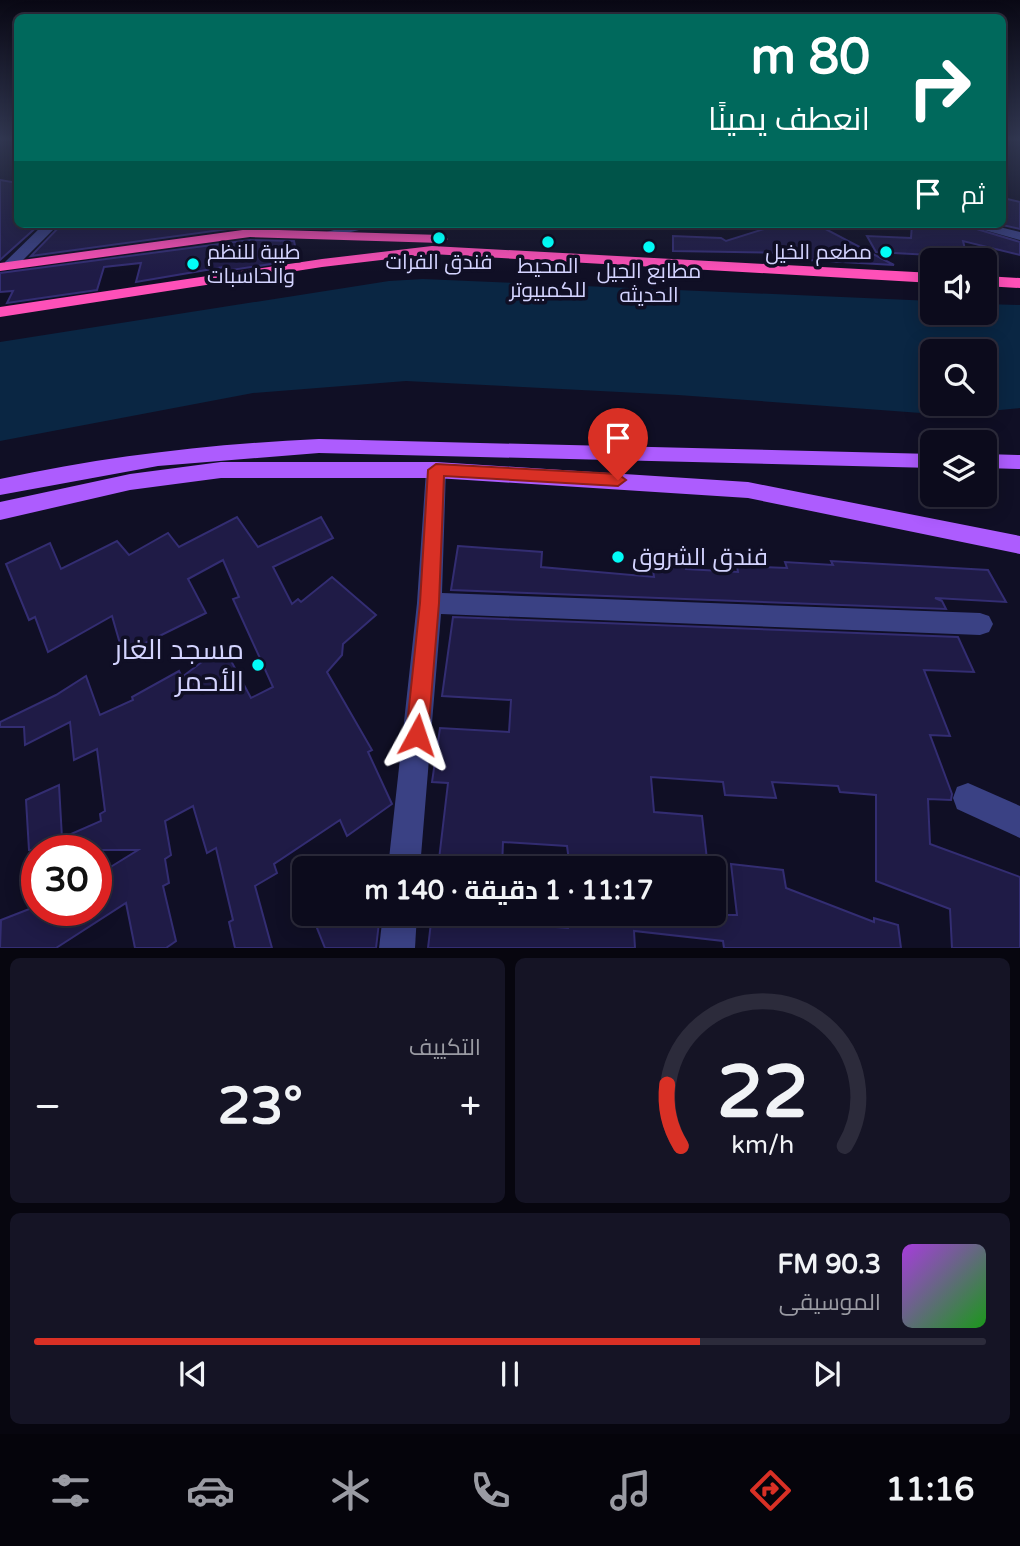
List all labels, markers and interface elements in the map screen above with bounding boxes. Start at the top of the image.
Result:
text: 80 m [751,28,870,87]
icon: right [894,42,985,133]
text: انعطف يمينًا [708,101,870,139]
icon: arrive [909,175,947,213]
text: ثم [961,180,985,211]
marker: فندق الفرات [431,230,447,246]
marker: المحيط للكمبيوتر [540,234,556,250]
marker: مطابع الجيل الحديثه [641,239,657,255]
place label: طيبة للنظم والحاسبات [207,240,301,289]
place label: مطعم الخيل [765,240,872,266]
marker: مطعم الخيل [878,244,894,260]
map controls [920,248,997,507]
button: sound [920,248,997,325]
place label: فندق الفرات [385,250,493,275]
place label: المحيط للكمبيوتر [509,254,586,303]
marker: طيبة للنظم والحاسبات [185,256,201,272]
place label: مطابع الجيل الحديثه [597,259,701,308]
button: search [920,339,997,416]
pin [588,408,648,480]
icon: arrive [599,419,637,457]
button: layers [920,430,997,507]
place label: فندق الشروق [632,543,768,572]
marker: فندق الشروق [610,549,626,565]
place label: مسجد الغار الأحمر [112,633,244,699]
marker: مسجد الغار الأحمر [250,657,266,673]
position arrow [380,698,454,772]
speed limit sign: 30 [21,835,112,926]
text: 11:17 · 1 دقيقة · 140 m [365,875,653,906]
text: التكييف [409,1034,481,1062]
text: 22 [717,1050,808,1138]
text: 23° [218,1075,303,1138]
text: − [34,1084,61,1130]
text: + [460,1084,481,1130]
text: km/h [731,1130,794,1160]
text: 90.3 FM [778,1249,881,1280]
text: الموسيقى [779,1289,881,1317]
icon: previous [174,1355,212,1393]
icon: pause [491,1355,529,1393]
icon: next [808,1355,846,1393]
icon: filters [46,1466,95,1515]
icon: car [186,1466,235,1515]
icon: climate [326,1466,375,1515]
icon: phone [466,1466,515,1515]
icon: music [606,1466,655,1515]
icon: directions [746,1466,795,1515]
text: 11:16 [886,1471,974,1509]

